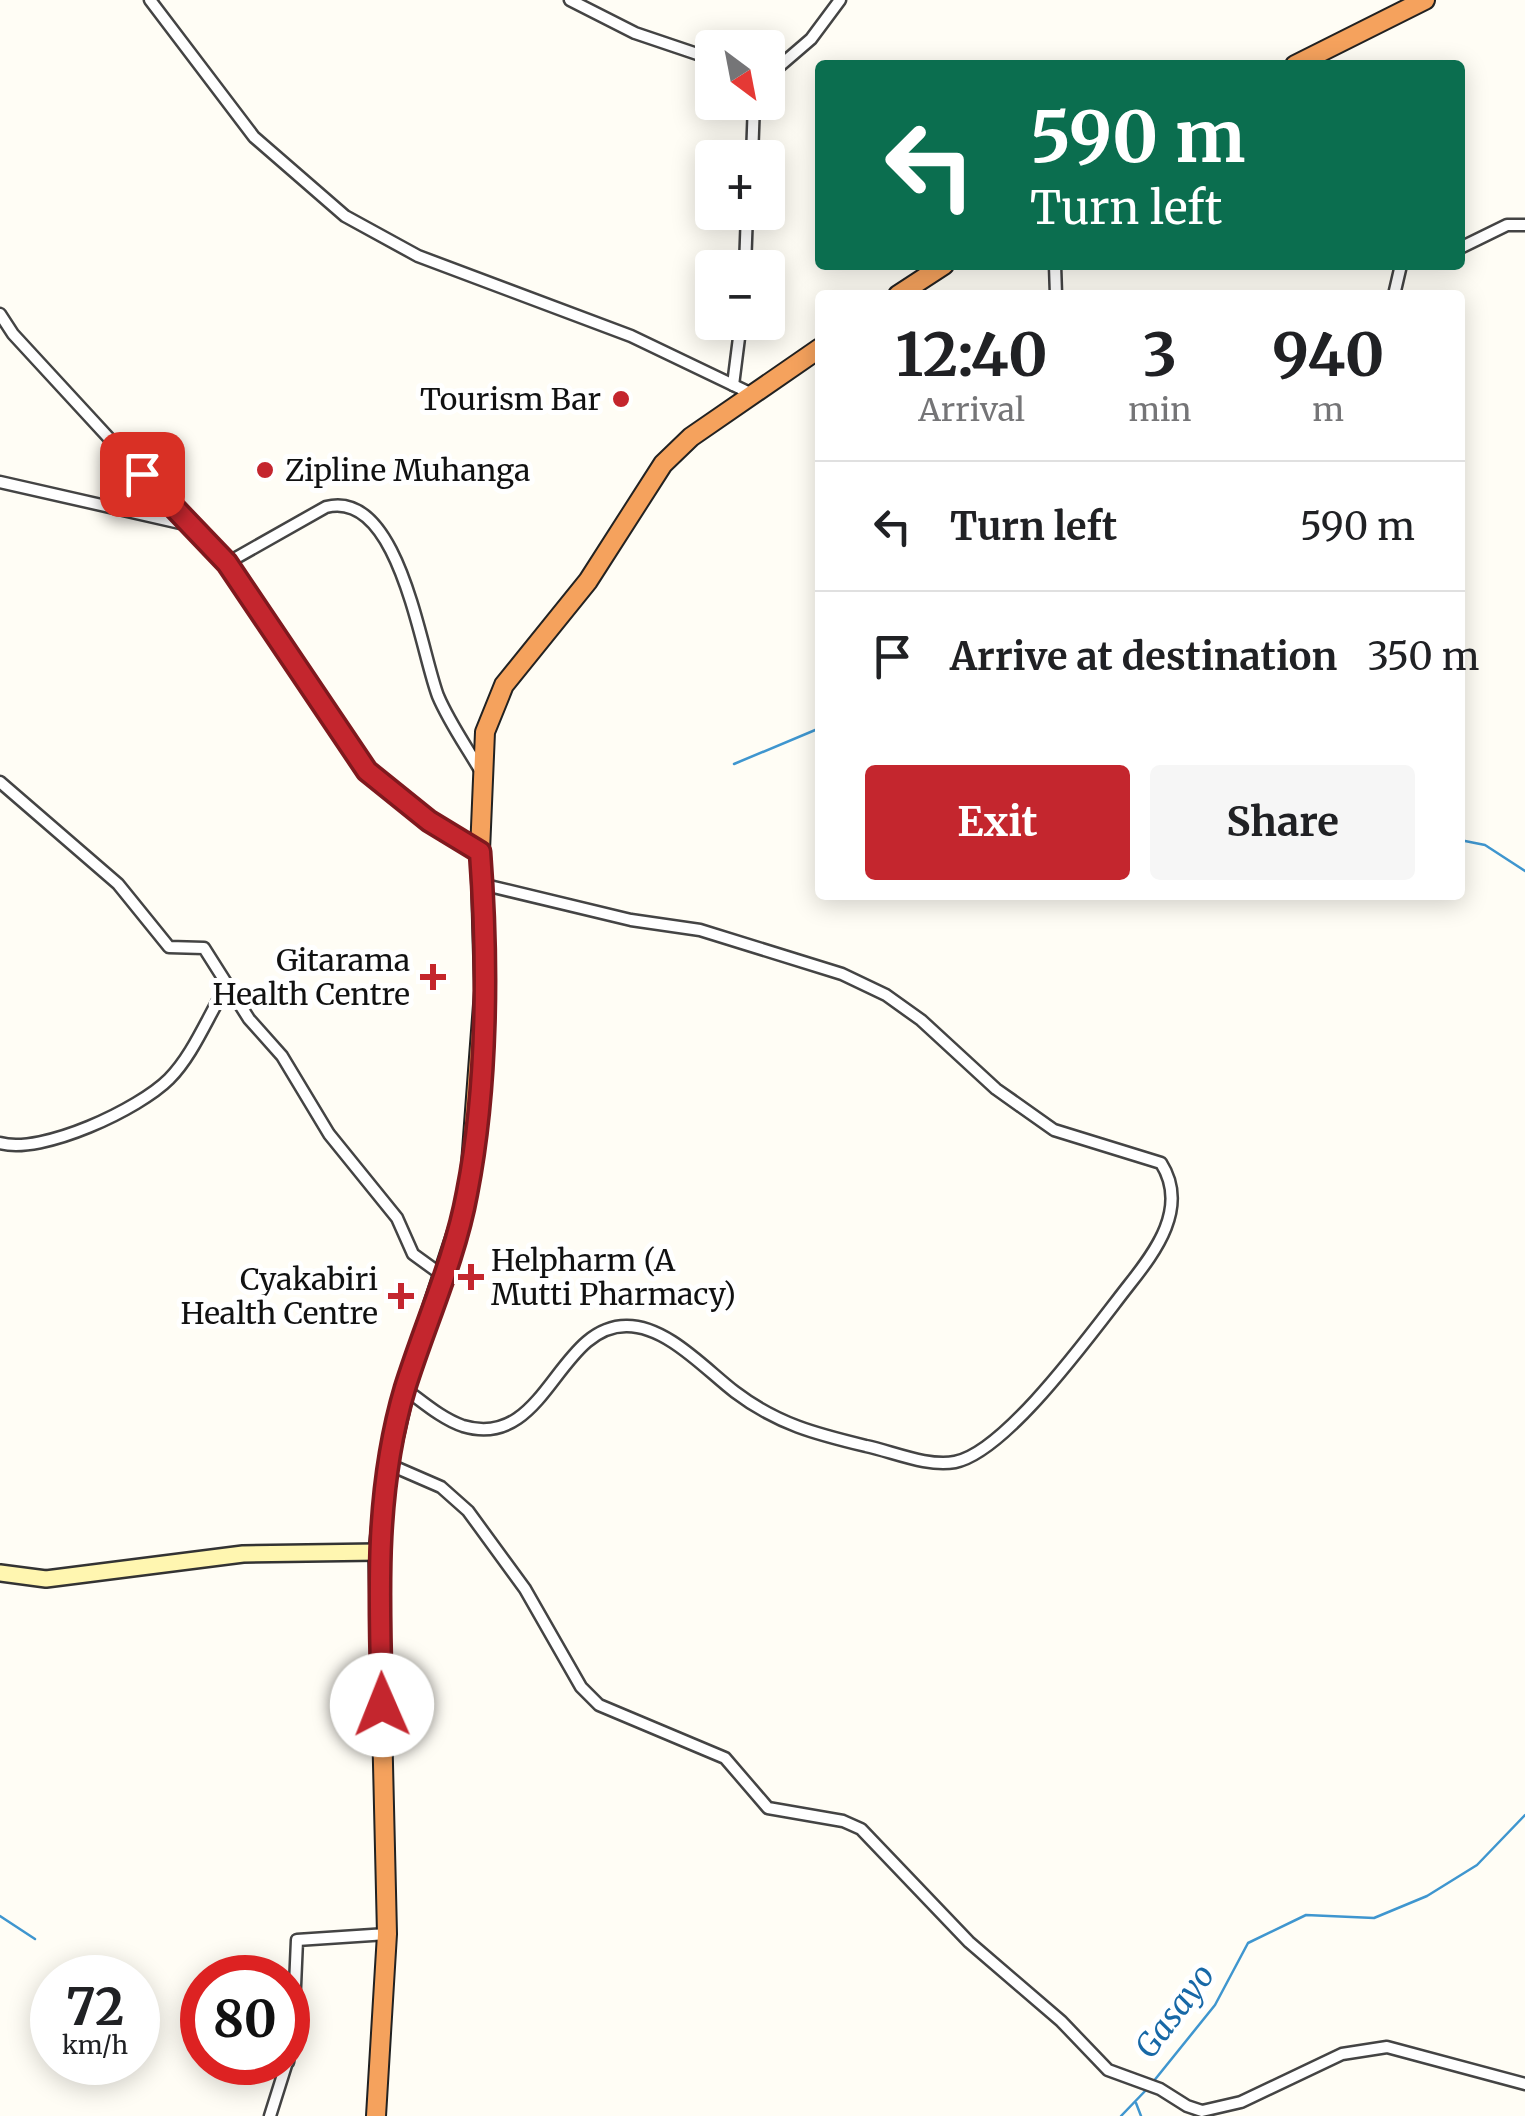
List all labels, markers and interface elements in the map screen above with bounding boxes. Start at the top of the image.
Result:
north arrow [695,30,785,120]
map controls [695,30,785,340]
text: 590 m [1030,93,1245,181]
icon: left [865,100,995,230]
button: + [695,140,785,230]
text: Turn left [1030,180,1222,236]
button: − [695,250,785,340]
text: 12:40 [895,317,1048,392]
text: 3 [1143,317,1177,392]
text: 940 [1272,317,1384,392]
place label: Tourism Bar [420,380,601,418]
marker: Tourism Bar [610,388,632,410]
text: Arrival [918,390,1025,430]
text: min [1128,390,1192,430]
text: m [1312,390,1344,430]
pin [100,432,185,517]
icon: arrive [115,447,170,502]
place label: Zipline Muhanga [285,451,530,489]
marker: Zipline Muhanga [254,459,276,481]
icon: left [865,499,920,554]
text: Turn left [950,503,1117,550]
text: 590 m [1300,503,1415,550]
icon: arrive [865,629,920,684]
text: Arrive at destination [950,633,1337,680]
text: 350 m [1367,633,1480,680]
button: Exit [865,765,1130,880]
button: Share [1150,765,1415,880]
place label: Gitarama Health Centre [213,941,410,1013]
marker: Gitarama Health Centre [420,964,446,990]
place label: Helpharm (A Mutti Pharmacy) [491,1241,736,1313]
place label: Cyakabiri Health Centre [181,1260,378,1332]
marker: Helpharm (A Mutti Pharmacy) [460,1266,482,1288]
marker: Cyakabiri Health Centre [388,1283,414,1309]
position arrow [330,1653,434,1757]
speed limit sign: 80 [180,1955,310,2085]
water label: Gasayo [1127,1956,1223,2066]
text: 72 [66,1976,124,2039]
text: km/h [62,2029,128,2061]

